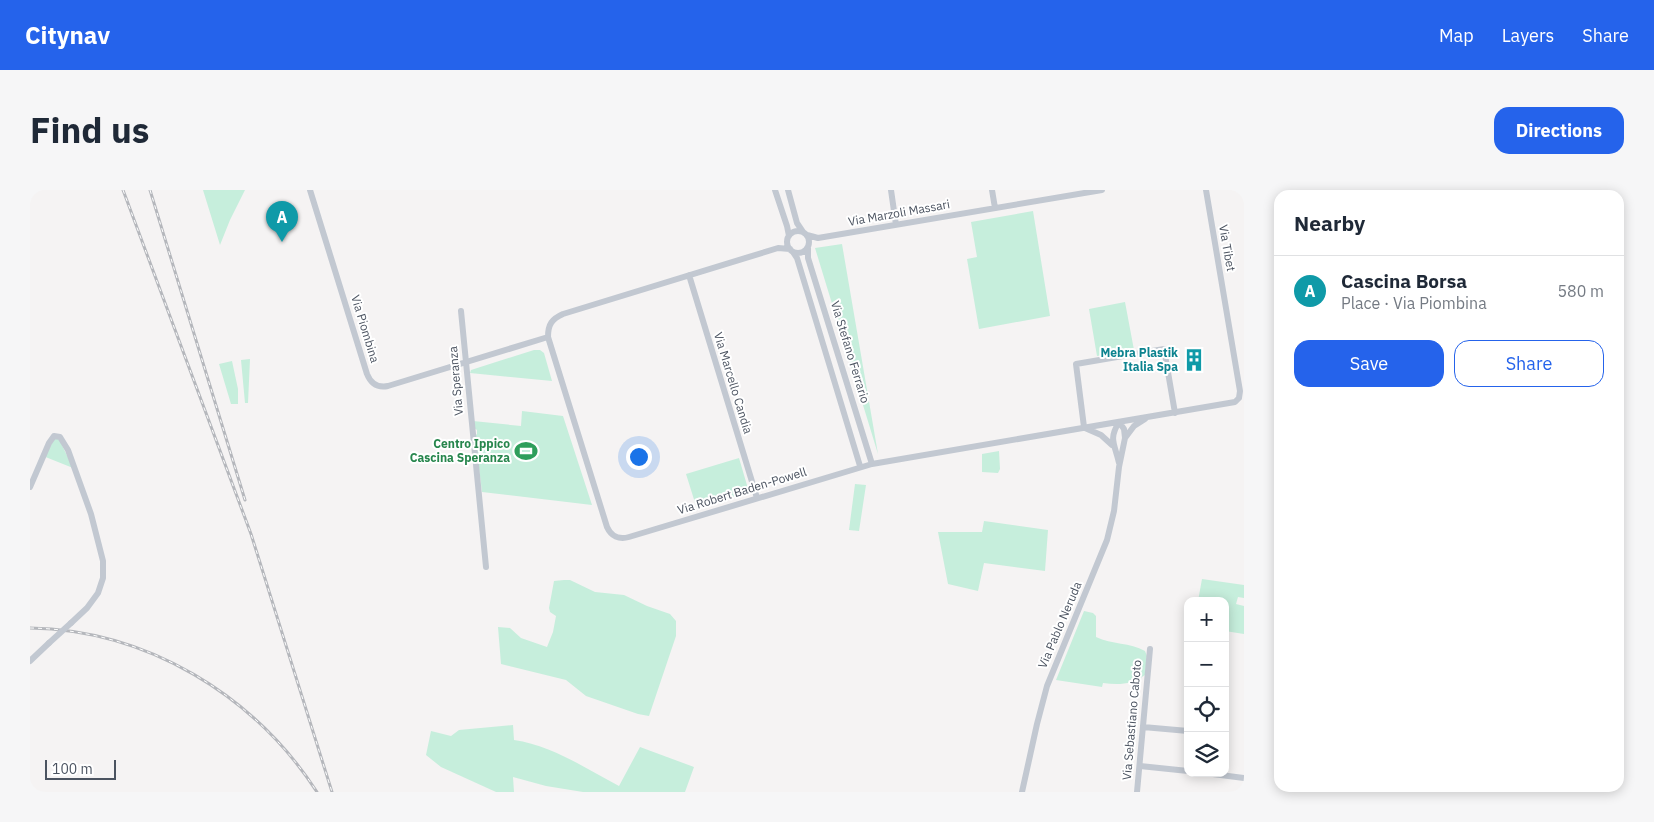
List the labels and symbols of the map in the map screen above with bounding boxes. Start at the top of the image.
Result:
street label: Via Marzoli Massari [847,196,951,229]
pin: A [266,201,298,242]
street label: Via Tibet [1216,223,1239,272]
street label: Via Piombina [348,293,383,365]
street label: Via Stefano Ferrario [828,299,873,405]
street label: Via Marcello Candia [711,330,756,436]
street label: Via Speranza [445,345,466,416]
place label: Mebra Plastik Italia Spa [1101,345,1178,374]
building icon: Mebra Plastik Italia Spa [1181,347,1207,373]
place label: Centro Ippico Cascina Speranza [410,436,510,465]
sports icon: Centro Ippico Cascina Speranza [513,438,539,464]
your location [626,444,652,470]
street label: Via Robert Baden-Powell [676,464,808,517]
street label: Via Pablo Neruda [1035,579,1085,670]
street label: Via Sebastiano Caboto [1119,659,1144,781]
scale bar [45,757,116,780]

